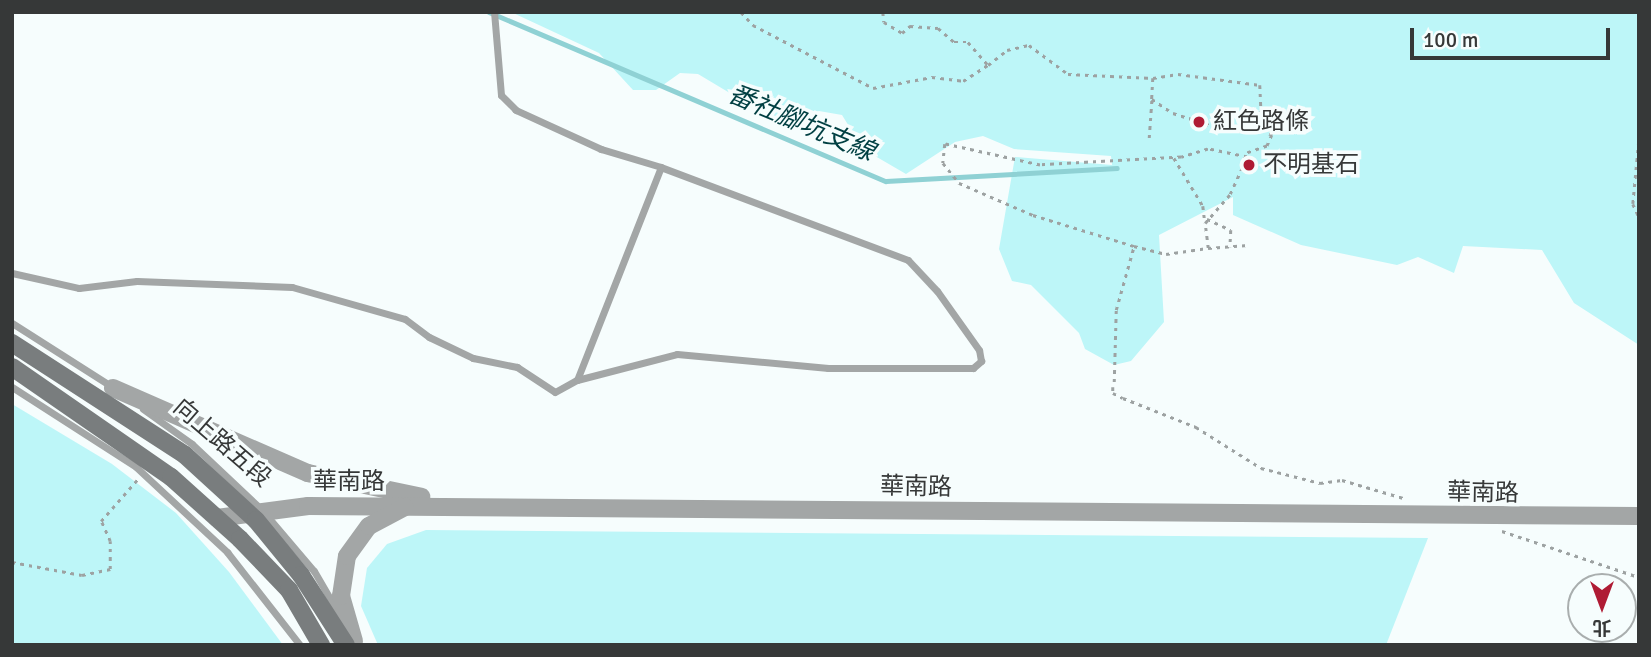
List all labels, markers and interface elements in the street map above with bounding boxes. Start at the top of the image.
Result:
scale bar [1413,14,1612,58]
text: 100 m [1423,27,1478,53]
water label: 番社腳坑支線 [723,79,879,169]
place label: 紅色路條 [1213,108,1309,136]
marker: 紅色路條 [1191,114,1207,130]
place label: 不明基石 [1263,151,1359,179]
marker: 不明基石 [1241,157,1257,173]
street label: 向上路五段 [167,393,277,493]
street label: 華南路 [313,468,385,496]
street label: 華南路 [880,472,952,502]
street label: 華南路 [1447,478,1519,508]
north arrow [1567,573,1637,643]
text: 北 [1593,615,1612,639]

